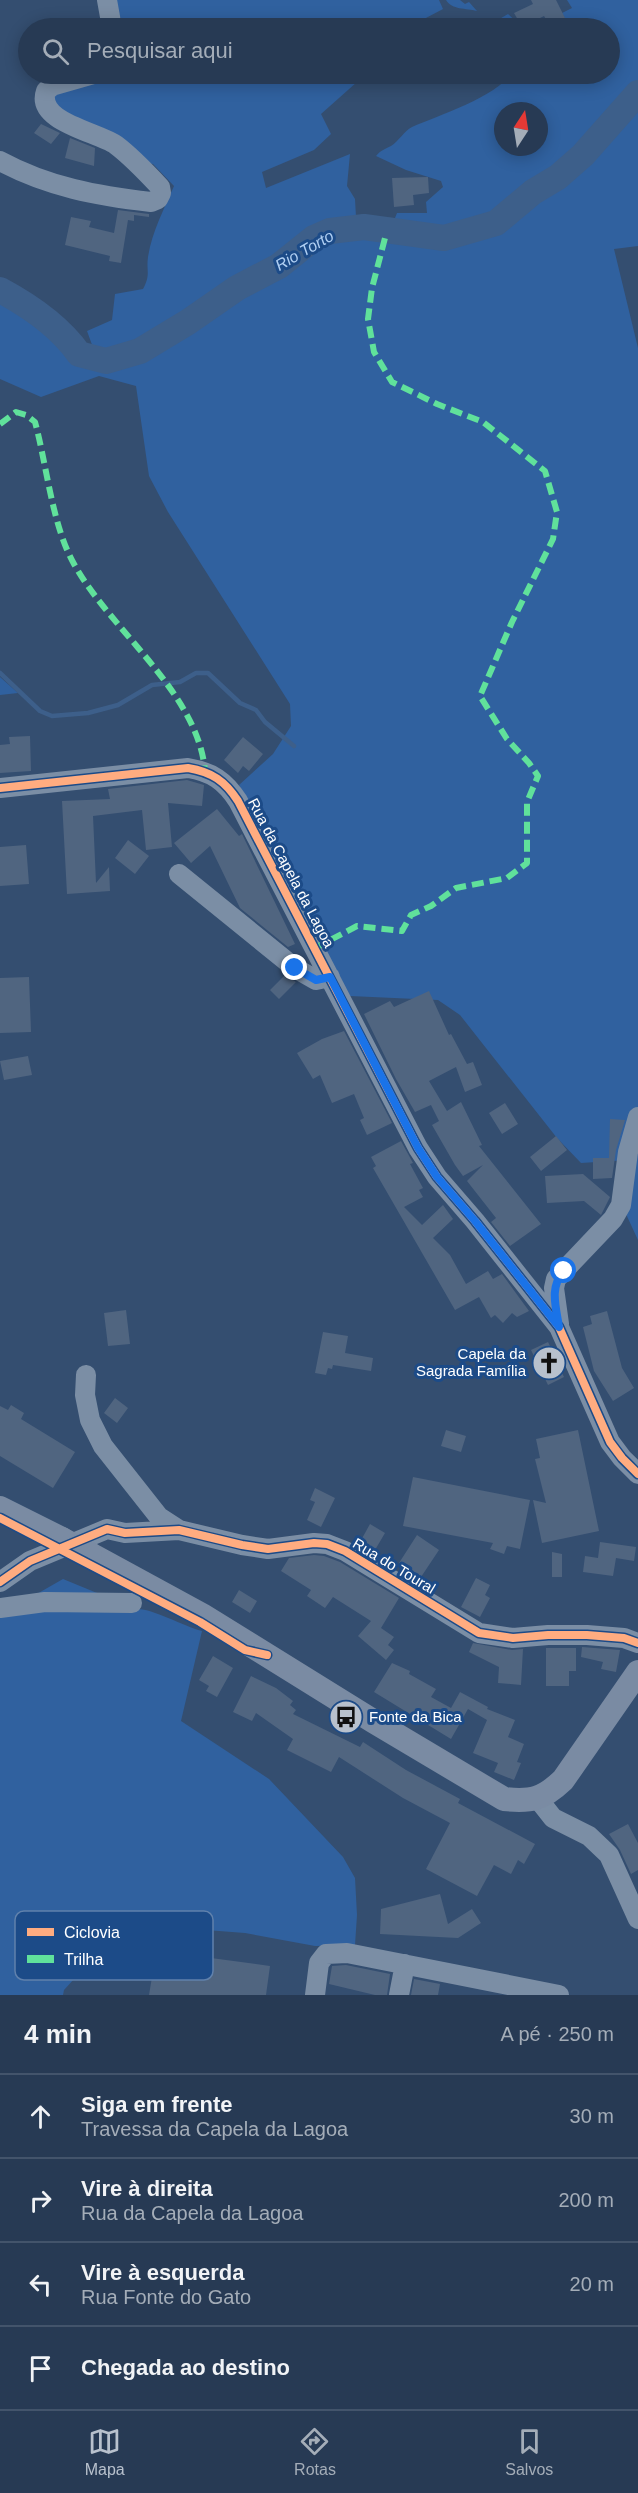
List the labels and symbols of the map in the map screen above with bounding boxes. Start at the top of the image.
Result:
north arrow [494,102,548,156]
water label: Rio Torto [272,227,336,274]
street label: Rua da Capela da Lagoa [245,795,338,951]
route end [281,954,307,980]
route start [550,1257,576,1283]
place label: Capela da Sagrada Família [416,1345,527,1379]
church icon: Capela da Sagrada Família [531,1345,567,1381]
street label: Rua do Toural [350,1534,439,1597]
bus stop icon: Fonte da Bica [328,1699,364,1735]
place label: Fonte da Bica [369,1708,462,1725]
legend [15,1911,213,1980]
text: Ciclovia [64,1924,120,1941]
text: Trilha [64,1951,104,1968]

